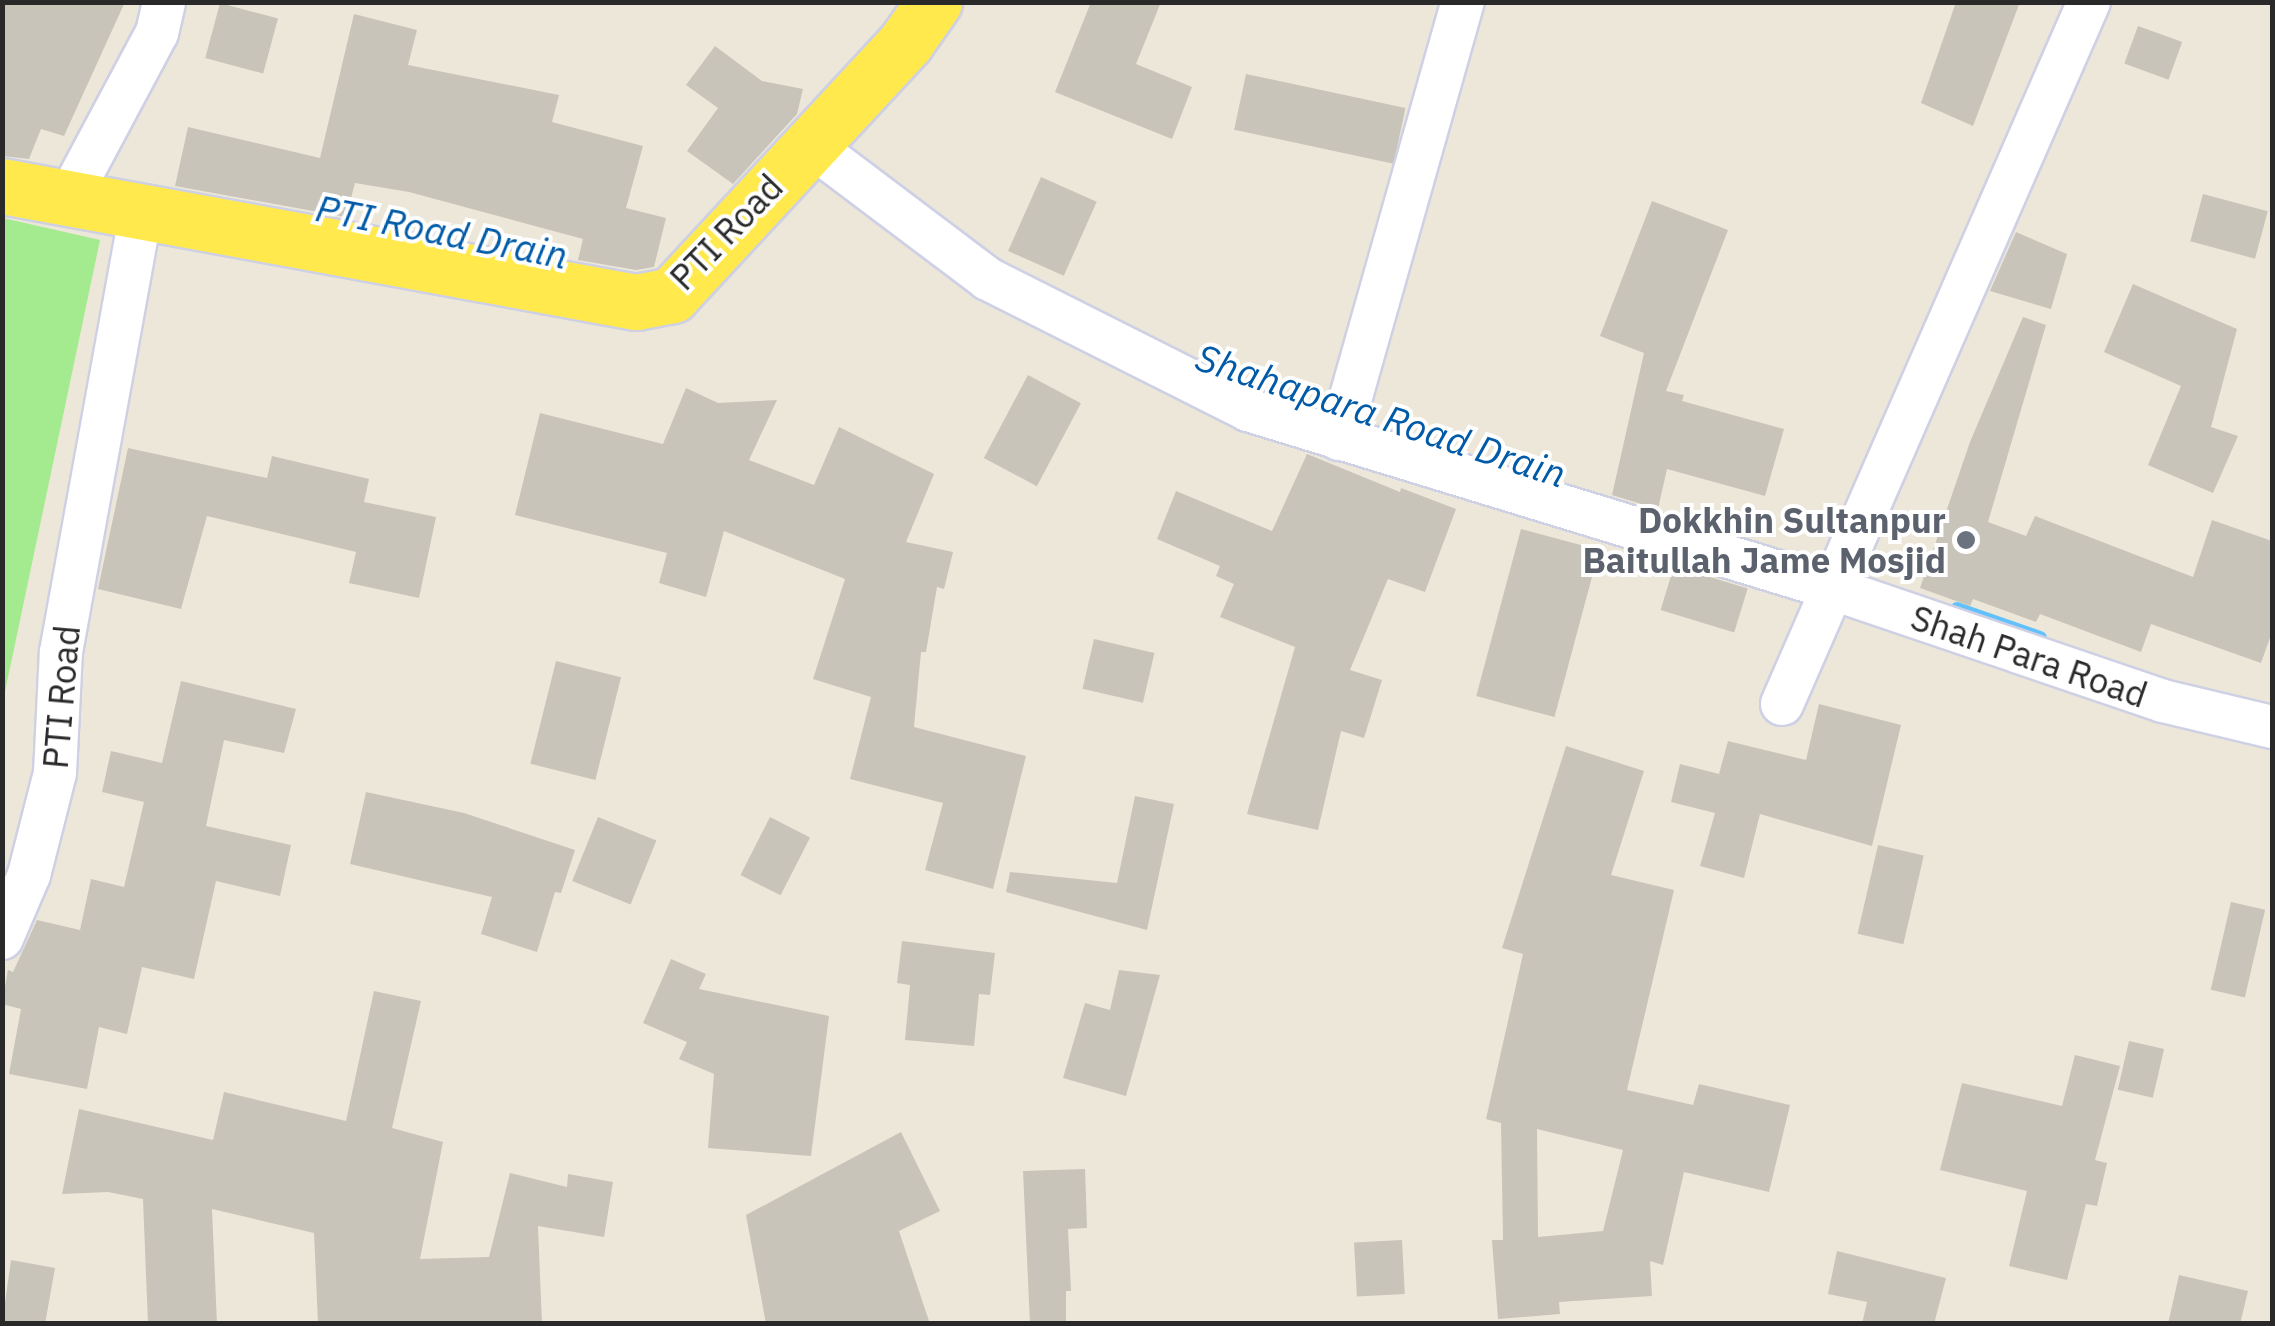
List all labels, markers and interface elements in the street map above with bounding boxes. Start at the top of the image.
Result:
street label: PTI Road [661,166,791,298]
water label: PTI Road Drain [312,184,572,278]
water label: Shahapara Road Drain [1190,334,1572,496]
place label: Dokkhin Sultanpur Baitullah Jame Mosjid [1582,499,1946,581]
marker: Dokkhin Sultanpur Baitullah Jame Mosjid [1955,529,1977,551]
street label: Shah Para Road [1906,596,2152,716]
street label: PTI Road [34,624,88,770]

